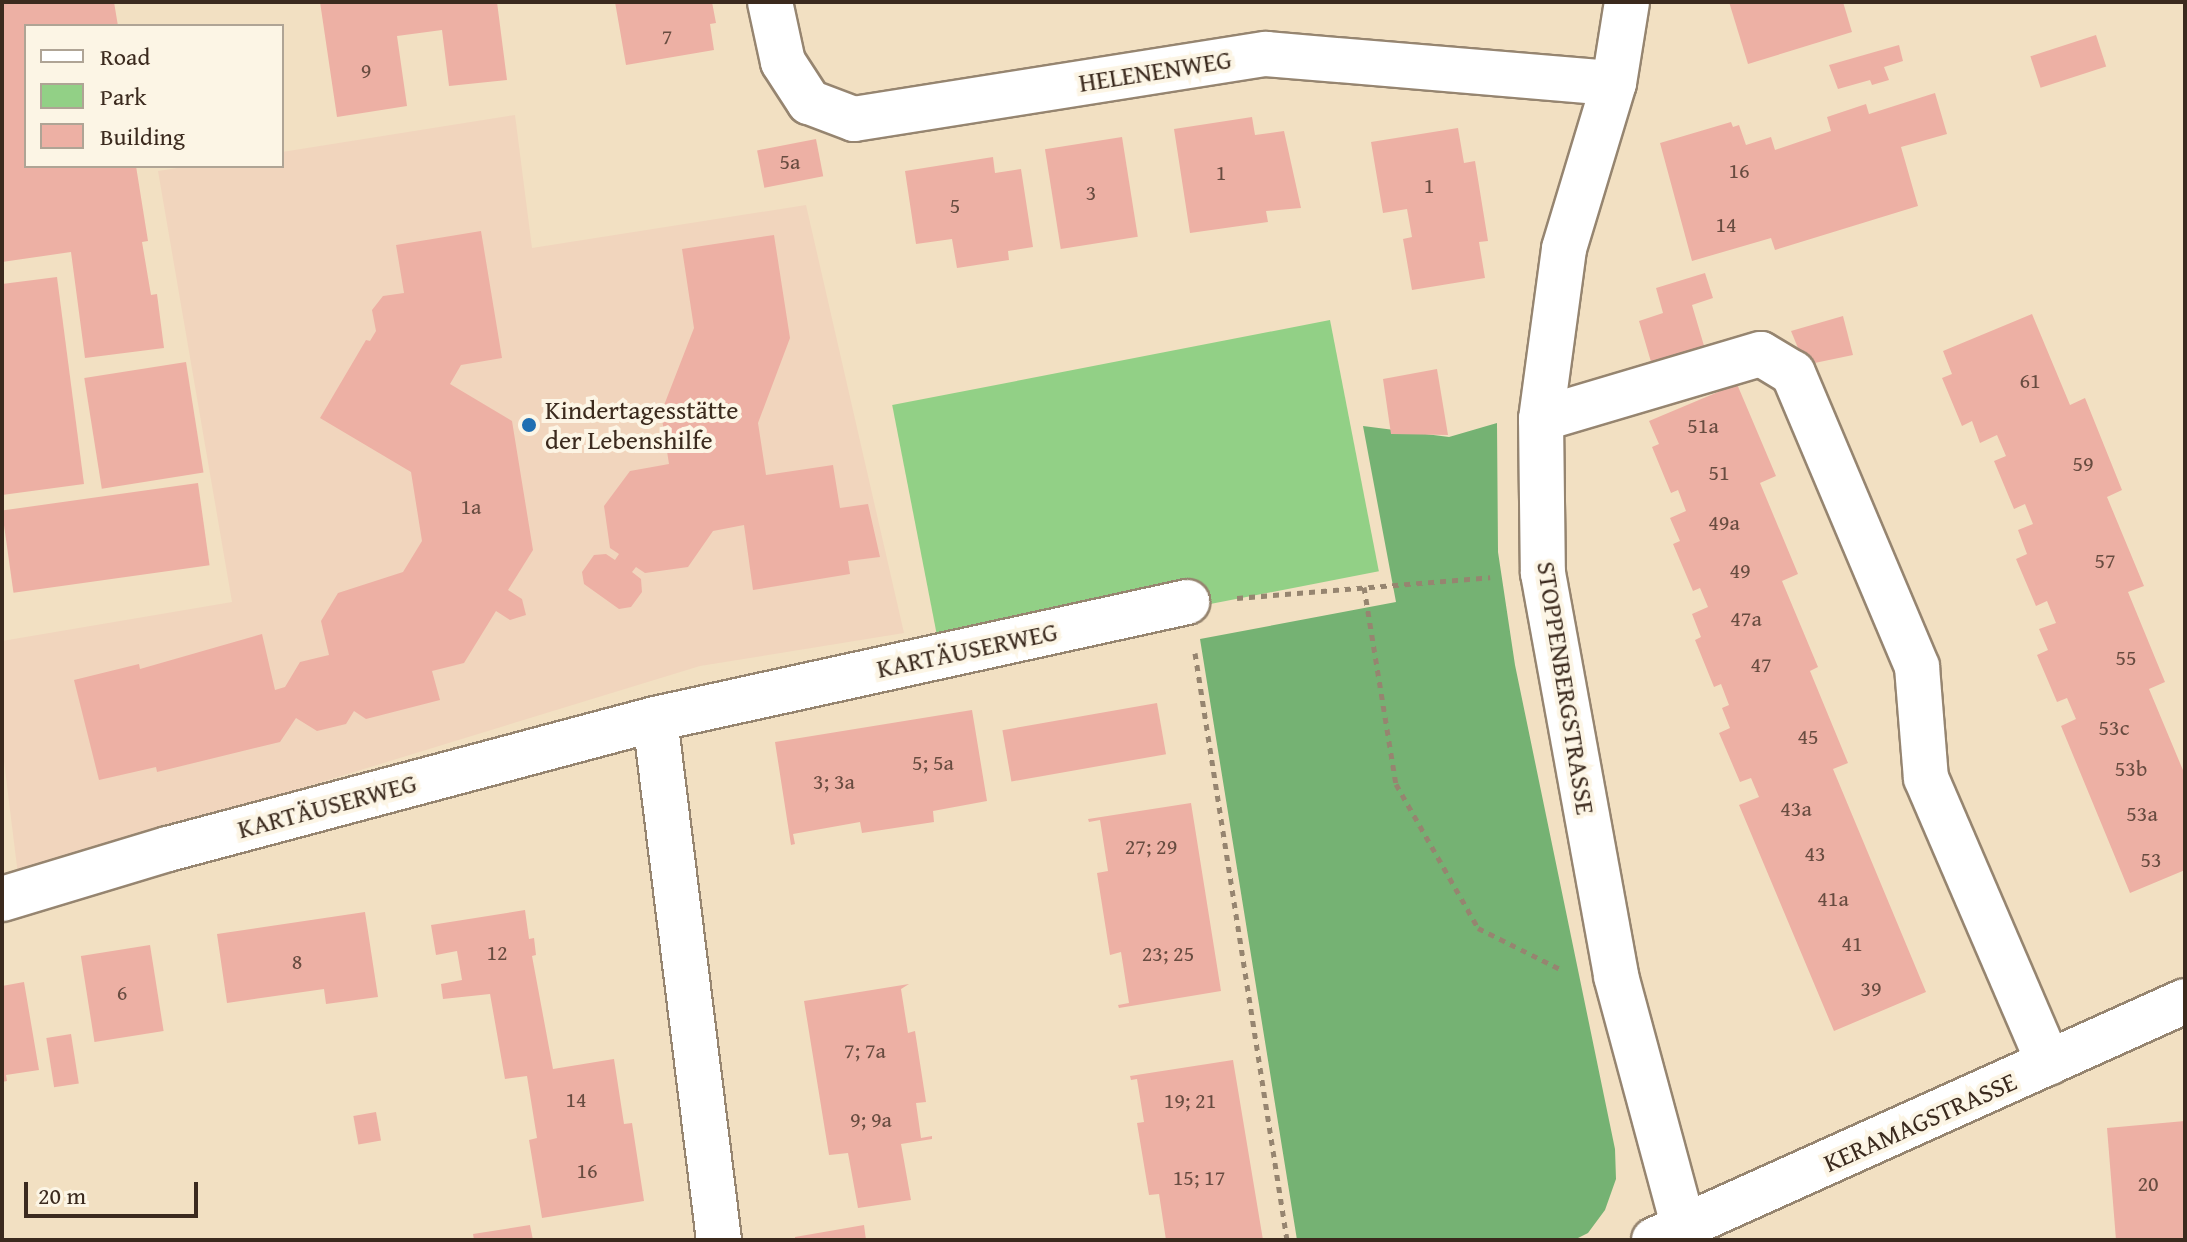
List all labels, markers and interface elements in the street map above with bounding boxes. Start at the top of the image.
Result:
legend [24,24,284,168]
house number: 7 [662,24,672,50]
text: Road [100,39,150,74]
street label: HELENENWEG [1077,44,1233,98]
house number: 9 [361,58,371,84]
text: Park [100,79,146,114]
text: Building [100,119,185,154]
house number: 5a [780,149,800,175]
house number: 16 [1728,158,1750,184]
house number: 1 [1216,160,1226,186]
house number: 1 [1424,173,1434,199]
house number: 3 [1086,180,1096,206]
house number: 5 [950,193,960,219]
house number: 14 [1715,212,1737,238]
house number: 61 [2019,368,2041,394]
place label: Kindertagesstätte der Lebenshilfe [545,394,738,456]
house number: 51a [1687,413,1719,439]
marker: Kindertagesstätte der Lebenshilfe [520,416,538,434]
house number: 59 [2072,451,2094,477]
house number: 51 [1708,460,1730,486]
house number: 1a [461,494,481,520]
house number: 49a [1708,510,1740,536]
house number: 57 [2094,548,2116,574]
house number: 49 [1729,558,1751,584]
street label: STOPPENBERGSTRASSE [1531,559,1601,817]
house number: 47a [1730,606,1762,632]
street label: KARTÄUSERWEG [874,616,1060,684]
house number: 55 [2115,645,2137,671]
house number: 47 [1750,652,1772,678]
house number: 53c [2099,715,2129,741]
house number: 45 [1797,724,1819,750]
house number: 5; 5a [912,750,954,776]
house number: 53b [2115,756,2147,782]
street label: KARTÄUSERWEG [234,767,420,845]
house number: 3; 3a [813,769,855,795]
house number: 43a [1780,796,1812,822]
house number: 53a [2126,801,2158,827]
house number: 27; 29 [1125,834,1177,860]
house number: 43 [1804,841,1826,867]
house number: 53 [2140,847,2162,873]
house number: 41a [1817,886,1849,912]
house number: 41 [1841,931,1863,957]
house number: 12 [486,940,508,966]
house number: 23; 25 [1142,941,1194,967]
house number: 8 [292,949,302,975]
house number: 39 [1860,976,1882,1002]
house number: 6 [117,980,127,1006]
house number: 7; 7a [844,1038,886,1064]
street label: KERAMAGSTRASSE [1819,1065,2021,1179]
house number: 14 [565,1087,587,1113]
house number: 19; 21 [1164,1088,1216,1114]
house number: 9; 9a [850,1107,892,1133]
house number: 16 [576,1158,598,1184]
house number: 15; 17 [1173,1165,1225,1191]
scale bar [28,1166,202,1216]
house number: 20 [2137,1171,2159,1197]
text: 20 m [38,1178,86,1213]

